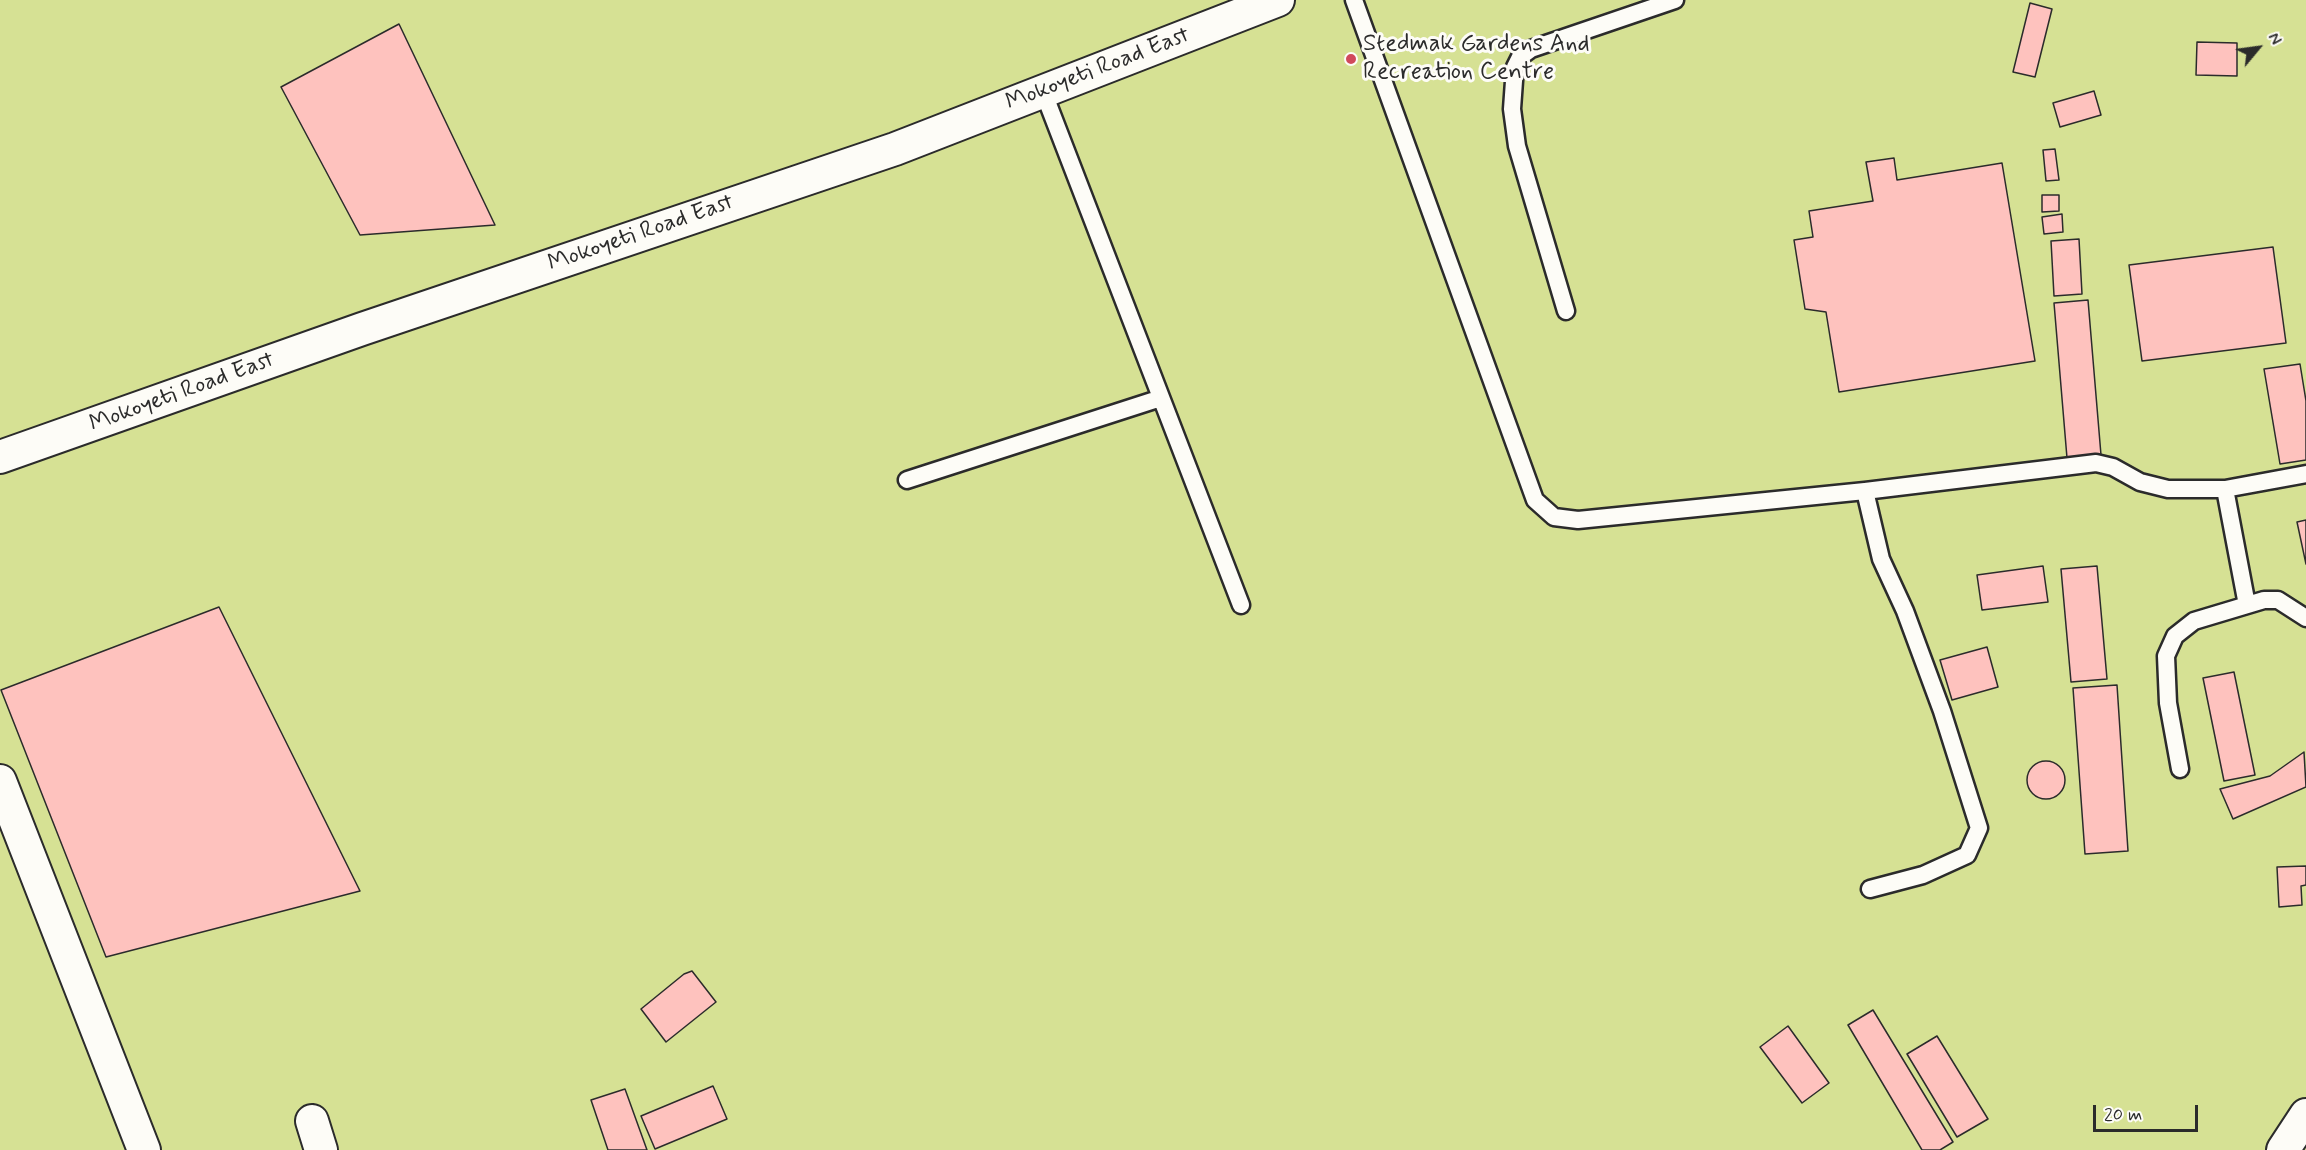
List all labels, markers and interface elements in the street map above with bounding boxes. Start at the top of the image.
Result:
north arrow [2228,18,2288,78]
street label: Mokoyeti Road East [1002,22,1194,118]
text: N [2262,29,2286,49]
place label: Stedmak Gardens And Recreation Centre [1363,31,1590,87]
marker: Stedmak Gardens And Recreation Centre [1344,52,1358,66]
street label: Mokoyeti Road East [544,189,738,279]
street label: Mokoyeti Road East [86,346,278,440]
scale bar [2096,1093,2201,1131]
text: 20 m [2104,1103,2142,1127]

